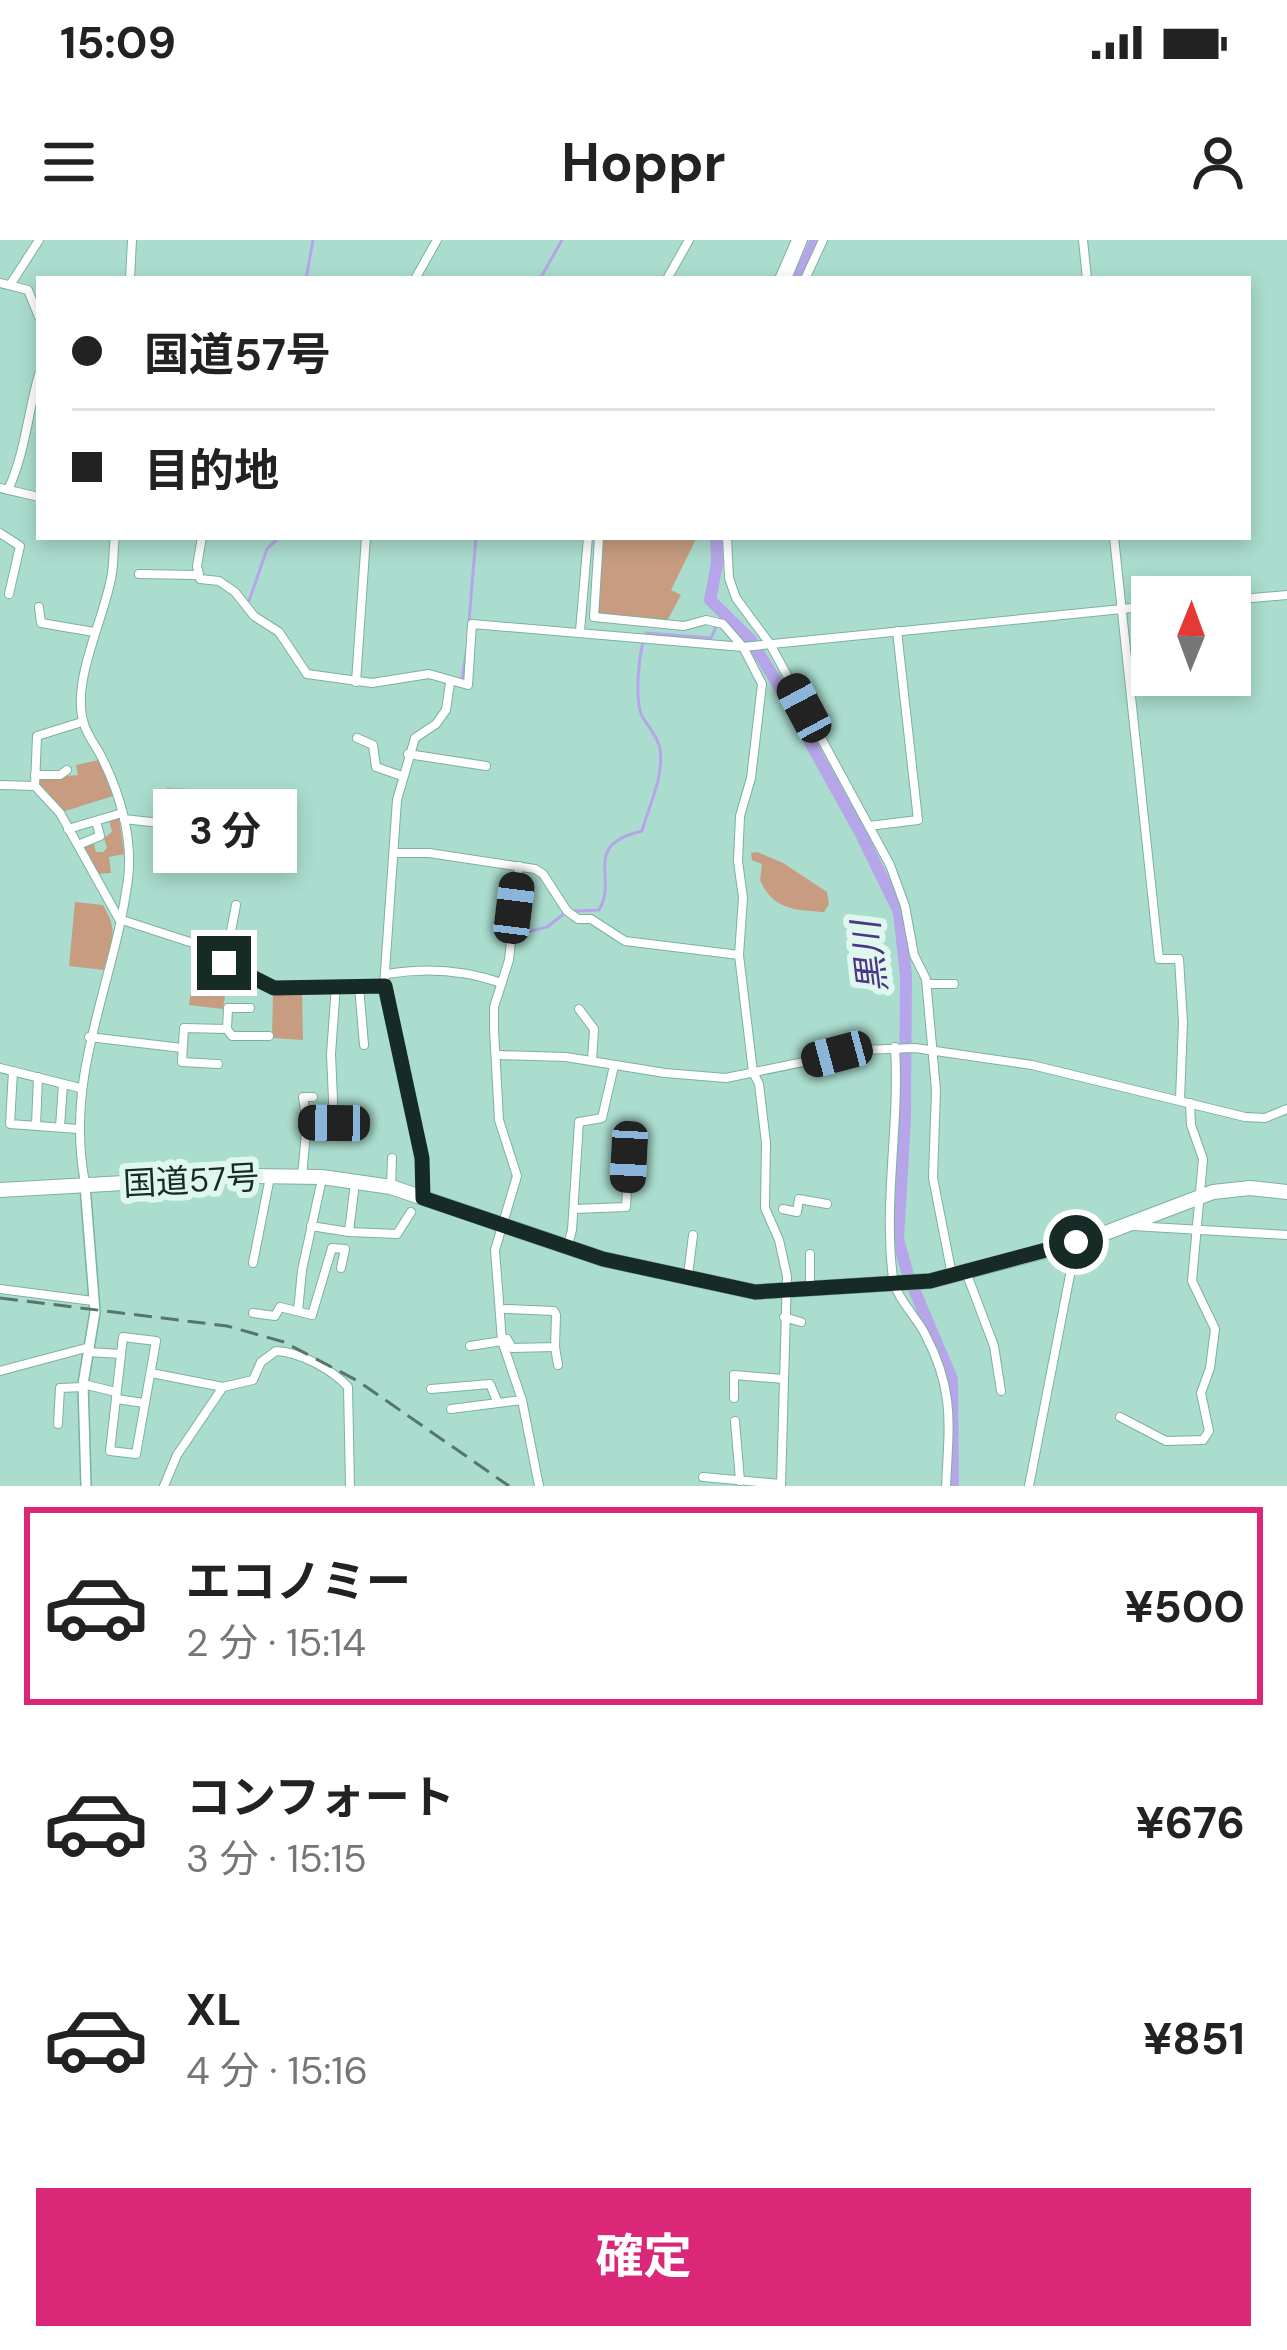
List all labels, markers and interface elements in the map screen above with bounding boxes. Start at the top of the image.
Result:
text: 15:09 [60,13,176,72]
text: Hoppr [561,127,726,198]
icon: menu [36,129,102,195]
icon: person [1185,129,1251,195]
text: 国道57号 [144,325,331,384]
text: 目的地 [144,441,279,500]
north arrow [1131,576,1251,696]
map controls [1131,576,1251,696]
car [771,668,837,748]
callout: 3 分 [152,789,296,873]
text: 3 分 [189,805,261,856]
car [492,870,536,946]
water label: 黒川 [841,914,897,996]
route end [197,936,251,990]
car [798,1027,876,1081]
car [298,1104,370,1142]
car [609,1120,649,1194]
street label: 国道57号 [122,1155,260,1206]
route start [1049,1215,1103,1269]
icon: car [42,1552,150,1660]
text: エコノミー [186,1552,411,1611]
text: ¥500 [1124,1577,1245,1636]
text: 2 分 · 15:14 [186,1617,366,1668]
icon: car [42,1768,150,1876]
text: コンフォート [186,1768,455,1827]
text: ¥676 [1135,1793,1245,1852]
text: 3 分 · 15:15 [186,1833,367,1884]
text: XL [186,1980,241,2039]
icon: car [42,1984,150,2092]
text: ¥851 [1143,2009,1245,2068]
text: 4 分 · 15:16 [186,2045,368,2096]
button: 確定 [36,2188,1251,2326]

